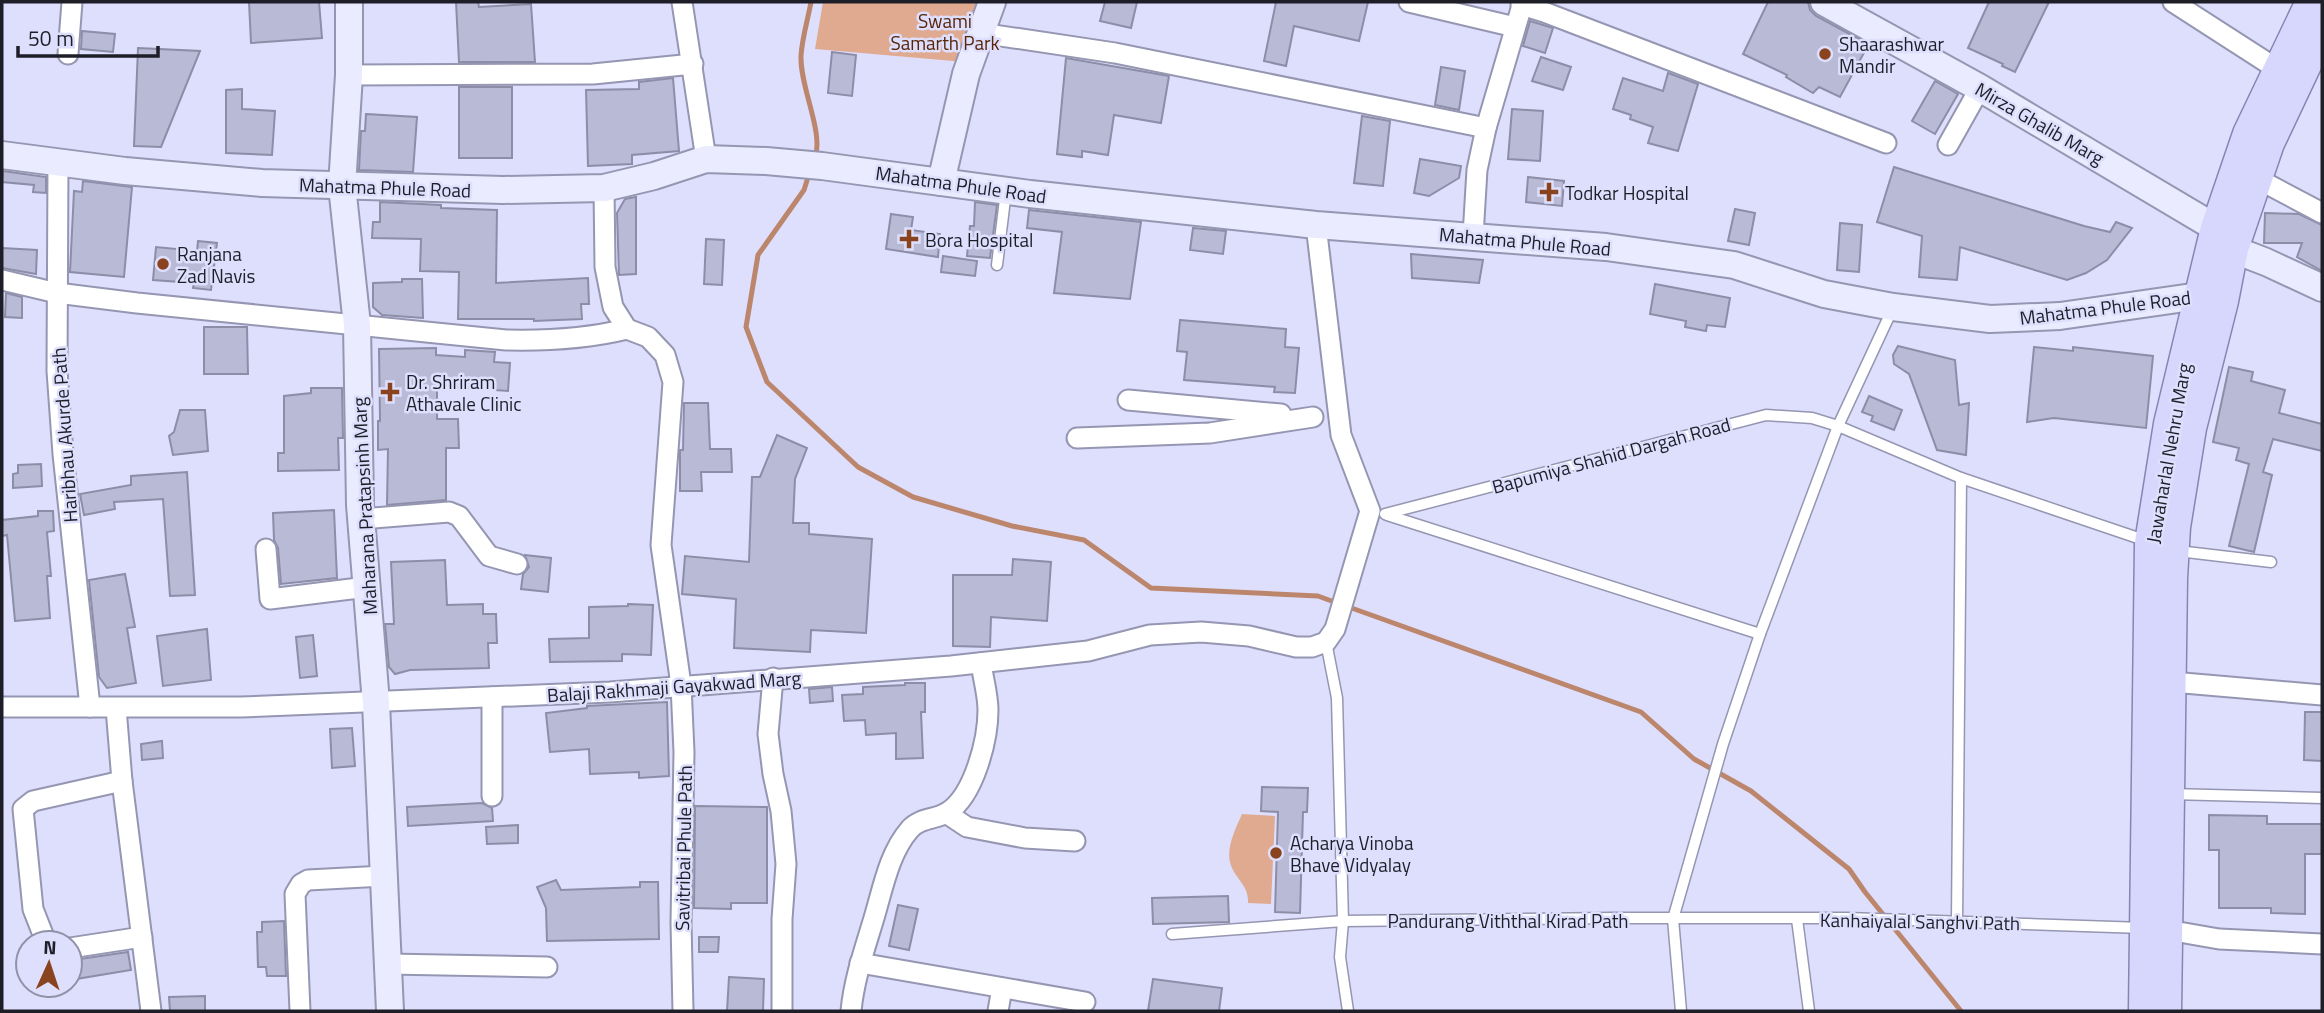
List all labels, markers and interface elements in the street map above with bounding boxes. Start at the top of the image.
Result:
park label: Swami Samarth Park [890,6,1000,57]
scale bar [18,14,158,58]
text: 50 m [28,22,74,54]
place label: Shaarashwar Mandir [1839,29,1944,80]
marker: Shaarashwar Mandir [1817,46,1833,62]
street label: Mirza Ghalib Marg [1970,74,2110,172]
street label: Mahatma Phule Road [874,158,1048,210]
street label: Mahatma Phule Road [298,170,472,204]
place label: Todkar Hospital [1565,178,1689,207]
marker: Todkar Hospital [1539,182,1559,202]
street label: Mahatma Phule Road [1438,219,1612,263]
place label: Bora Hospital [925,225,1033,254]
marker: Bora Hospital [899,229,919,249]
place label: Ranjana Zad Navis [177,239,256,290]
marker: Ranjana Zad Navis [155,256,171,272]
street label: Mahatma Phule Road [2018,282,2192,332]
street label: Haribhau Akurde Path [43,347,85,523]
street label: Jawaharlal Nehru Marg [2138,360,2198,546]
place label: Dr. Shriram Athavale Clinic [406,367,522,418]
marker: Dr. Shriram Athavale Clinic [380,382,400,402]
street label: Maharana Pratapsinh Marg [344,396,384,616]
street label: Bapumiya Shahid Dargah Road [1489,409,1733,501]
street label: Balaji Rakhmaji Gayakwad Marg [546,663,802,709]
street label: Savitribai Phule Path [667,765,699,931]
place label: Acharya Vinoba Bhave Vidyalay [1290,828,1414,879]
marker: Acharya Vinoba Bhave Vidyalay [1268,845,1284,861]
street label: Kanhaiyalal Sanghvi Path [1820,905,2020,937]
street label: Pandurang Viththal Kirad Path [1387,906,1629,935]
north arrow [14,929,84,999]
text: N [43,932,57,961]

